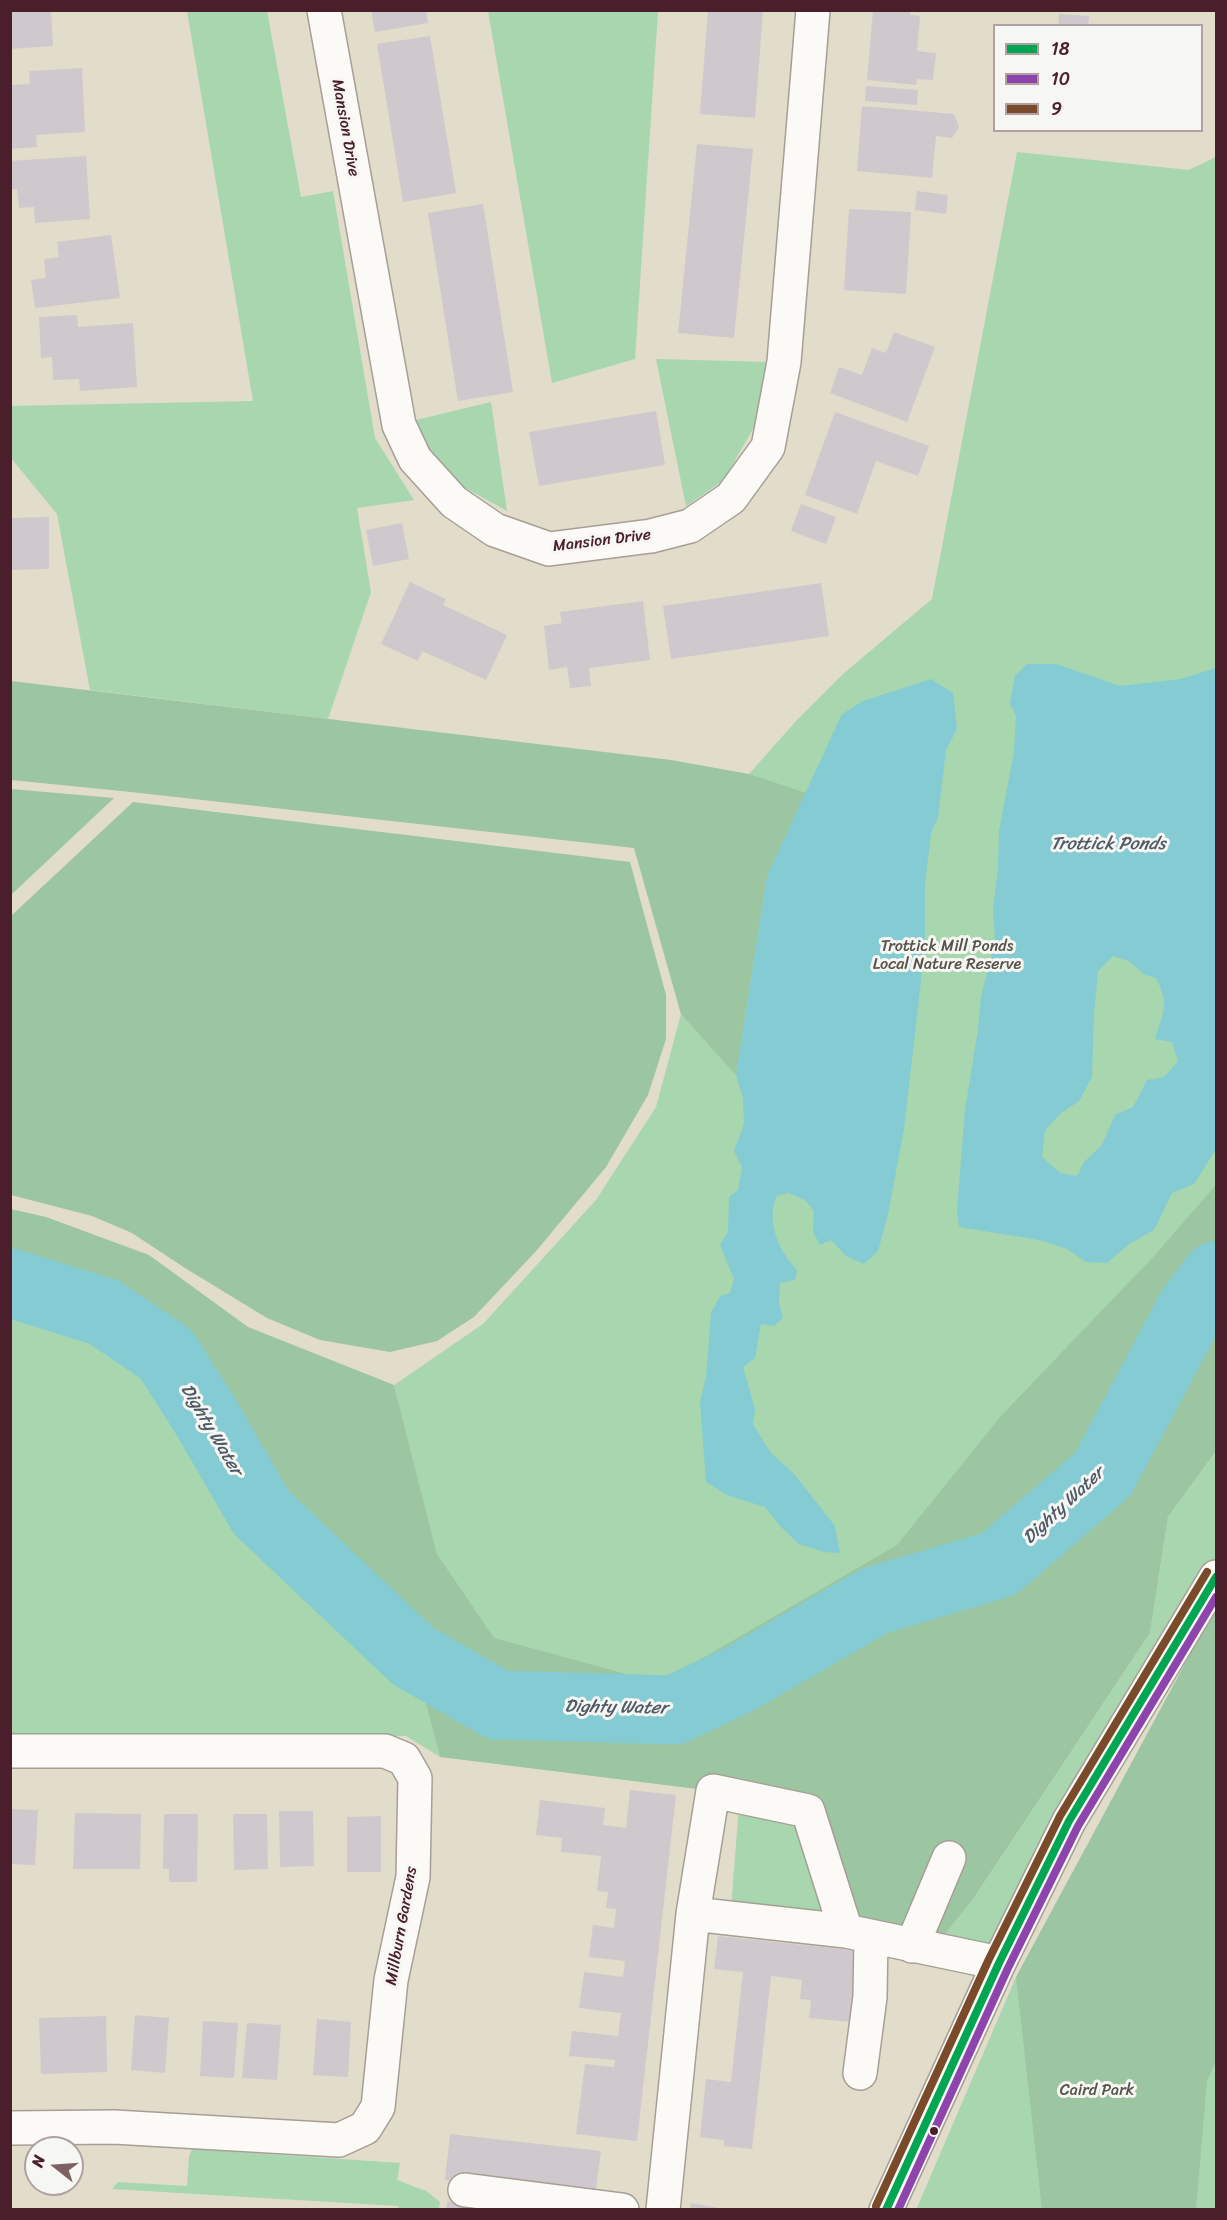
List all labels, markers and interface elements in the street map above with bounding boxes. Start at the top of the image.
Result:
legend [993,24,1203,132]
text: 18 [1051,33,1070,65]
text: 10 [1051,63,1070,95]
street label: Mansion Drive [327,78,363,178]
text: 9 [1051,93,1062,125]
street label: Mansion Drive [552,525,652,557]
water label: Trottick Ponds [1051,833,1165,855]
park label: Trottick Mill Ponds Local Nature Reserve [873,937,1021,975]
water label: Dighty Water [175,1380,247,1480]
water label: Dighty Water [1019,1463,1109,1549]
water label: Dighty Water [564,1696,668,1720]
street label: Millburn Gardens [382,1865,422,1987]
park label: Caird Park [1060,2081,1134,2101]
unlabelled marker [928,2125,940,2137]
north arrow [24,2136,84,2196]
text: N [23,2152,54,2171]

